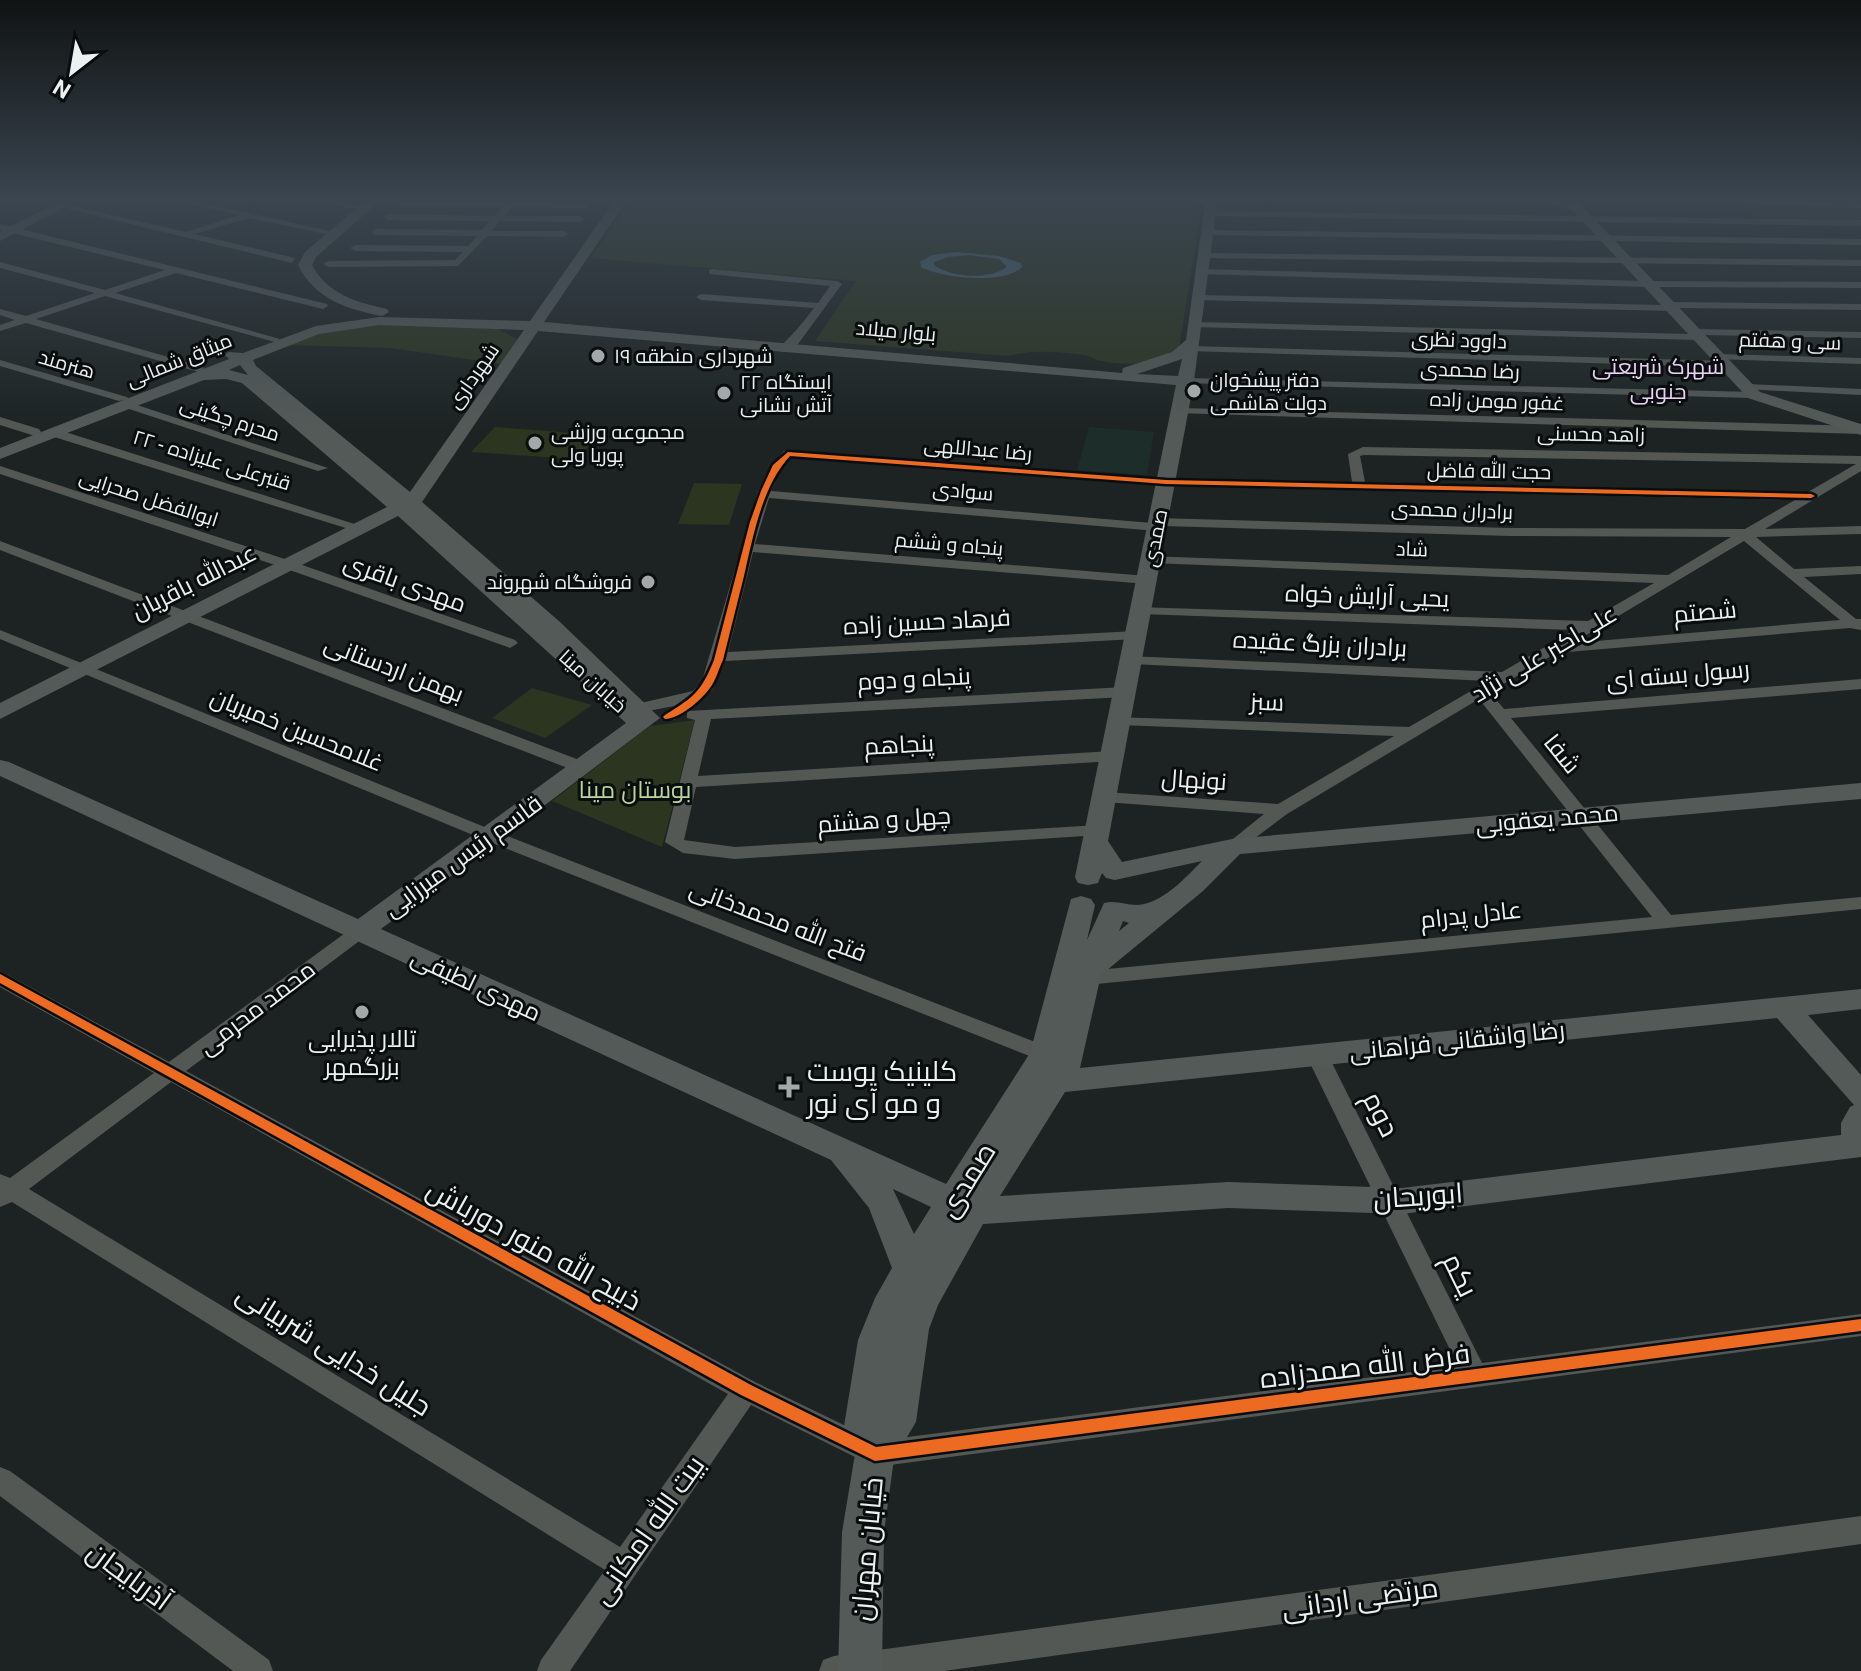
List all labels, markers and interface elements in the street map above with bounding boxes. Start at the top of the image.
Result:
north arrow [32,32,112,112]
text: N [49,74,75,103]
street label: بلوار میلاد [855,316,937,346]
street label: داوود نظری [1411,326,1507,355]
street label: سی و هفتم [1738,327,1842,357]
street label: میثاق شمالی [123,328,236,393]
street label: شهرداری [442,339,505,414]
place label: شهرداری منطقه ۱۹ [614,344,772,369]
street label: هنرمند [36,345,98,383]
marker: شهرداری منطقه ۱۹ [589,347,607,365]
district label: شهرک شریعتی جنوبی [1592,354,1724,405]
street label: رضا محمدی [1420,356,1520,385]
place label: دفتر پیشخوان دولت هاشمی [1210,368,1327,416]
place label: ایستگاه ۲۲ آتش نشانی [740,370,833,418]
marker: دفتر پیشخوان دولت هاشمی [1185,382,1203,400]
marker: ایستگاه ۲۲ آتش نشانی [715,384,733,402]
street label: غفور مومن زاده [1429,387,1565,416]
street label: محرم چگینی [177,392,283,448]
place label: مجموعه ورزشی پوریا ولی [551,420,685,468]
street label: زاهد محسنی [1537,421,1645,448]
street label: قنبرعلی علیزاده - ۲۲ [130,425,294,496]
street label: رضا عبداللهی [923,432,1033,467]
marker: مجموعه ورزشی پوریا ولی [526,434,544,452]
street label: حجت الله فاضل [1427,457,1551,485]
street label: ابوالفضل صحرایی [76,464,222,533]
street label: سوادی [931,476,994,507]
street label: برادران محمدی [1390,496,1514,525]
street label: صمدی [1138,507,1173,569]
street label: پنجاه و ششم [894,527,1005,563]
street label: شاد [1396,536,1428,562]
street label: عبدالله باقریان [126,537,261,625]
street label: مهدی باقری [340,548,470,618]
place label: فروشگاه شهروند [487,570,632,595]
marker: فروشگاه شهروند [639,573,657,591]
street label: یحیی آرایش خواه [1284,579,1450,613]
street label: شصتم [1672,595,1738,631]
street label: علی‌اکبر علی نژاد [1466,600,1622,708]
street label: فرهاد حسین زاده [843,604,1011,640]
street label: برادران بزرگ عقیده [1232,625,1408,663]
street label: بهمن اردستانی [320,630,468,708]
street label: خیابان مینا [553,644,632,718]
street label: رسول بسته ای [1605,655,1751,695]
street label: پنجاه و دوم [856,662,972,698]
street label: غلامحسین خمیریان [207,683,387,777]
street label: سبز [1247,687,1285,717]
street label: پنجاهم [863,729,935,763]
street label: شفا [1538,729,1586,779]
street label: نونهال [1160,764,1228,796]
park label: بوستان مینا [579,776,691,804]
street label: قاسم رئیس میرزایی [378,789,549,924]
street label: محمد یعقوبی [1474,799,1620,839]
street label: چهل و هشتم [816,801,952,841]
street label: فتح الله محمدخانی [685,872,871,970]
street label: عادل پدرام [1419,896,1523,936]
street label: مهدی لطیفی [407,943,545,1027]
street label: محمد محرمی [193,955,321,1061]
marker: تالار پذیرایی بزرگمهر [353,1003,371,1021]
street label: رضا واشقانی فراهانی [1348,1016,1566,1066]
place label: تالار پذیرایی بزرگمهر [308,1025,417,1081]
place label: کلینیک پوست و مو آی نور [805,1055,957,1120]
marker: کلینیک پوست و مو آی نور [778,1076,800,1098]
street label: دوم [1353,1086,1406,1143]
street label: صمدی [931,1137,1003,1223]
street label: ذبیح الله منور دورباش [420,1171,648,1319]
street label: ابوریحان [1372,1176,1464,1216]
street label: یکم [1433,1248,1485,1304]
street label: جلیل خدایی شربیانی [231,1277,437,1423]
street label: فرض الله صمدزاده [1258,1335,1472,1395]
street label: بیت الله امکانی [583,1448,711,1611]
street label: خیابان مهران [844,1476,890,1622]
street label: آذربایجان [81,1535,178,1618]
street label: مرتضی اردانی [1280,1571,1440,1625]

